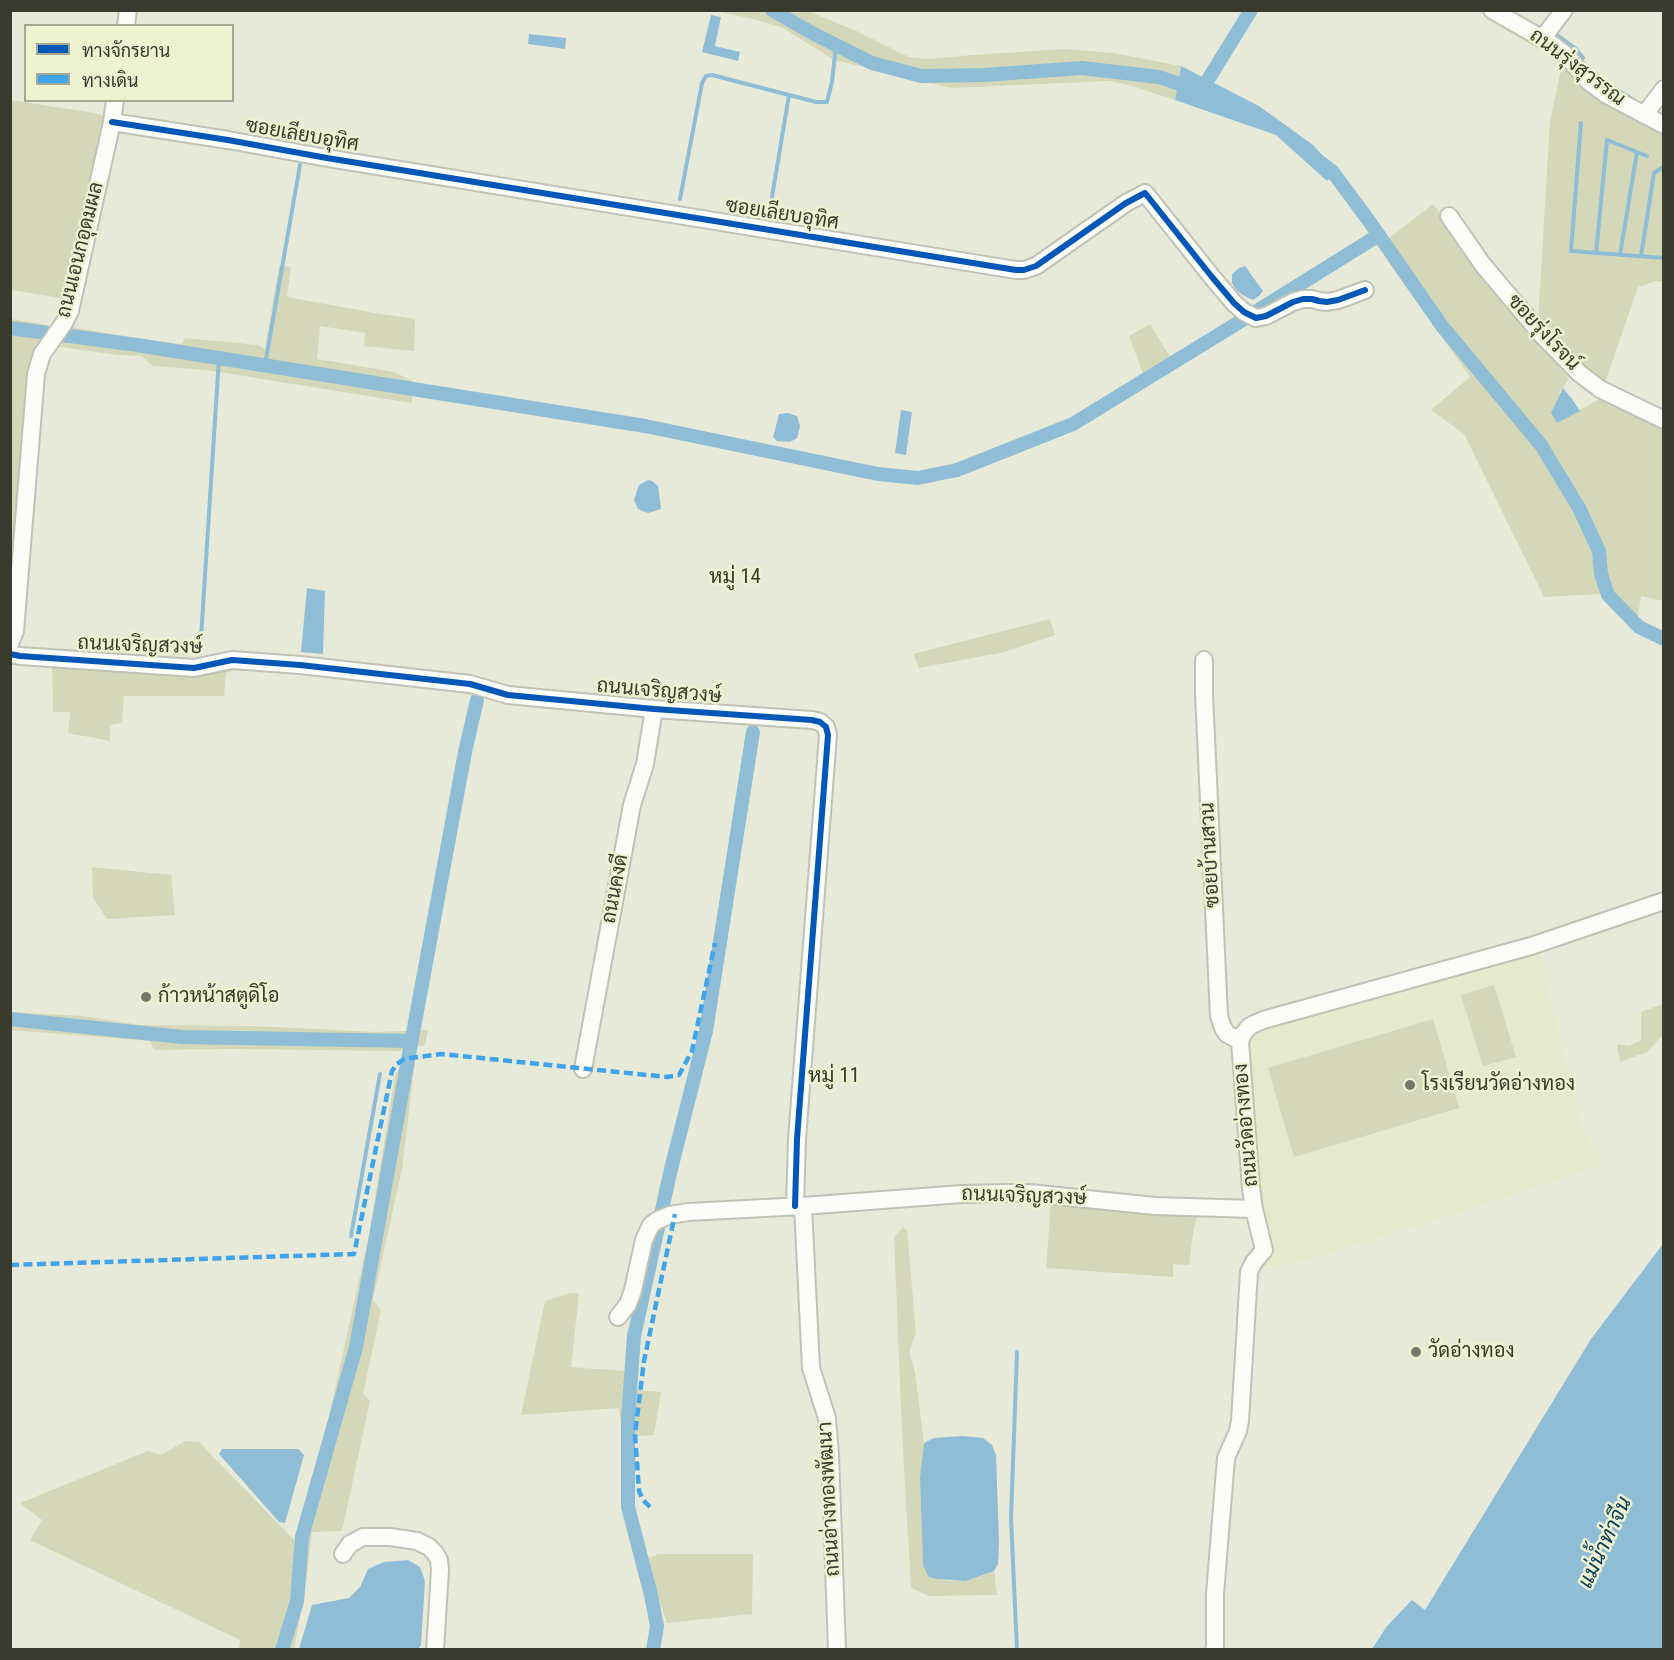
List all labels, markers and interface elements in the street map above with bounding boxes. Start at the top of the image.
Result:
legend [24,24,234,102]
street label: ถนนรุ่งสุวรรณ [1524,24,1630,112]
text: ทางจักรยาน [82,40,170,61]
text: ทางเดิน [82,70,138,91]
street label: ซอยเลียบอุทิศ [244,114,360,158]
street label: ถนนเอนกอุดมผล [53,180,109,320]
street label: ซอยเลียบอุทิศ [724,194,840,236]
street label: ซอยรุ่งโรจน์ [1502,290,1584,376]
district label: หมู่ 14 [709,565,761,591]
street label: ถนนเจริญสวงษ์ [77,632,203,660]
street label: ถนนเจริญสวงษ์ [596,675,722,709]
street label: ซอยบ้านสวน [1196,802,1226,908]
street label: ถนนคงดี [598,852,634,926]
place label: ก้าวหน้าสตูดิโอ [158,985,280,1009]
marker: ก้าวหน้าสตูดิโอ [139,990,153,1004]
street label: ถนนวัดอ่างทอง [1230,1062,1264,1188]
district label: หมู่ 11 [808,1064,860,1090]
place label: โรงเรียนวัดอ่างทอง [1422,1073,1575,1097]
marker: โรงเรียนวัดอ่างทอง [1403,1078,1417,1092]
street label: ถนนเจริญสวงษ์ [961,1183,1087,1211]
place label: วัดอ่างทอง [1428,1340,1515,1364]
marker: วัดอ่างทอง [1409,1345,1423,1359]
street label: ถนนอ่างทองพัฒนา [814,1421,846,1577]
water label: แม่น้ำท่าจีน [1574,1493,1638,1593]

